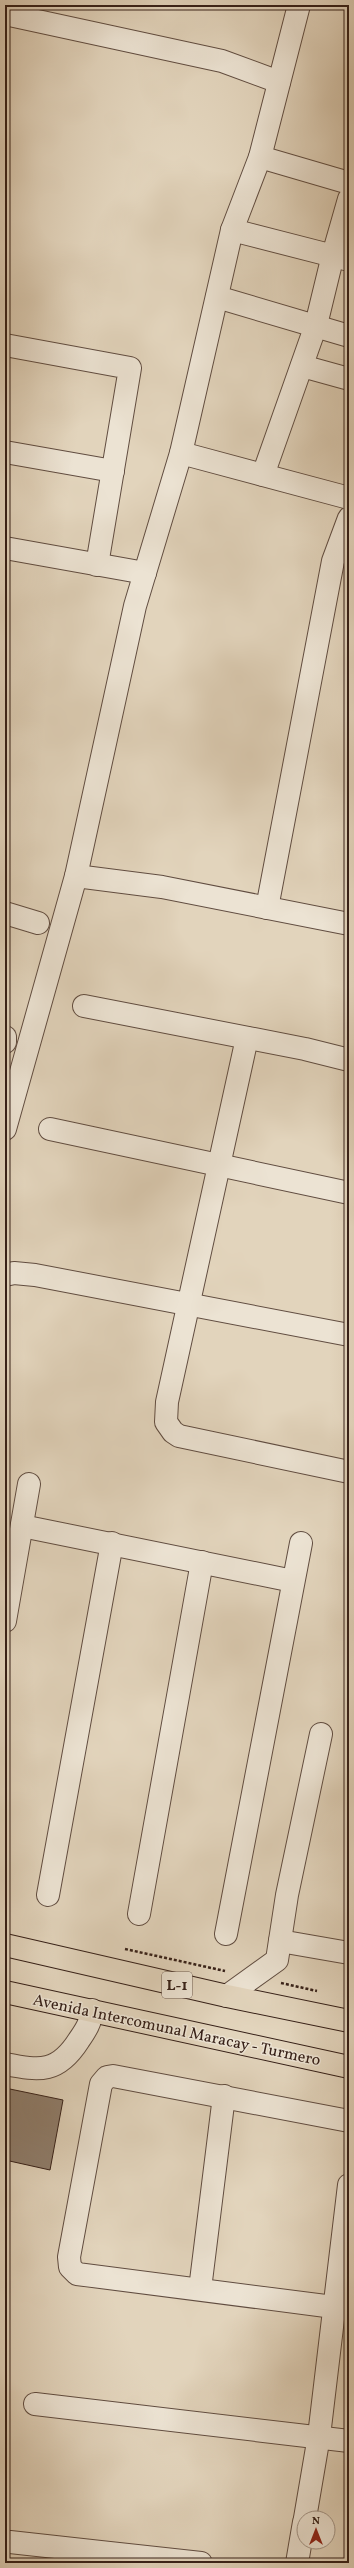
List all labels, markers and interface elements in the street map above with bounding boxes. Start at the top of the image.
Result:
road number: L-1 [162,1972,192,1998]
street label: Avenida Intercomunal Maracay - Turmero [31,1990,322,2072]
north arrow [296,2510,336,2550]
text: N [312,2514,320,2529]

